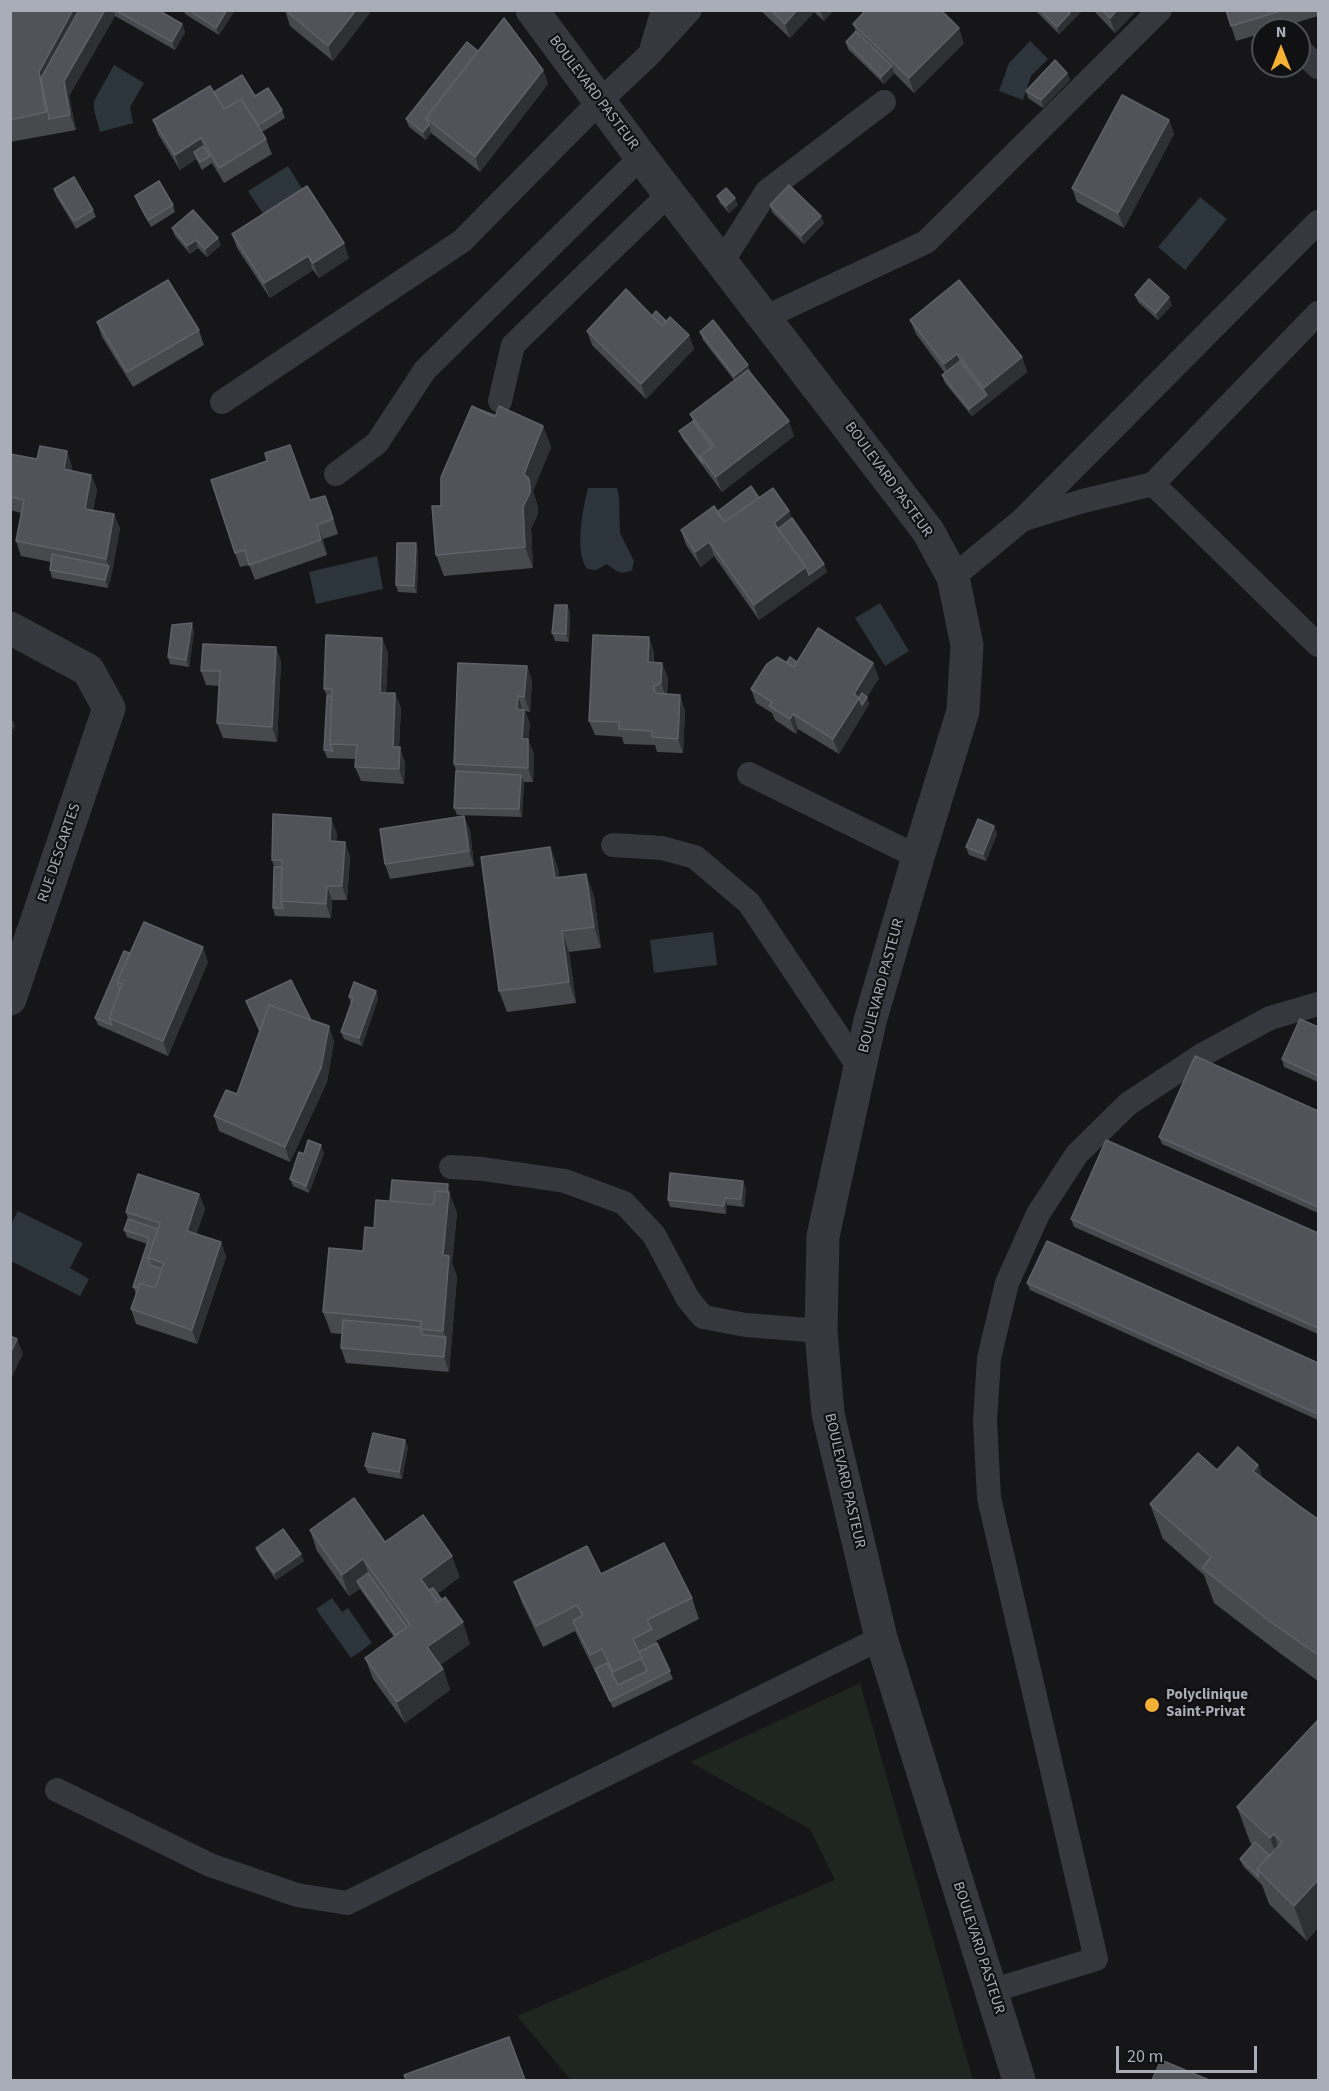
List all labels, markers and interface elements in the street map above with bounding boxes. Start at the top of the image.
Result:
north arrow [1251,18,1311,78]
text: N [1276,21,1286,43]
street label: BOULEVARD PASTEUR [544,33,642,153]
street label: BOULEVARD PASTEUR [840,419,936,541]
street label: RUE DESCARTES [35,801,85,905]
street label: BOULEVARD PASTEUR [855,917,909,1055]
street label: BOULEVARD PASTEUR [820,1412,868,1550]
place label: Polyclinique Saint-Privat [1166,1687,1248,1722]
marker: Polyclinique Saint-Privat [1143,1696,1161,1714]
street label: BOULEVARD PASTEUR [948,1880,1008,2016]
scale bar [1119,2034,1260,2072]
text: 20 m [1127,2044,1163,2069]

